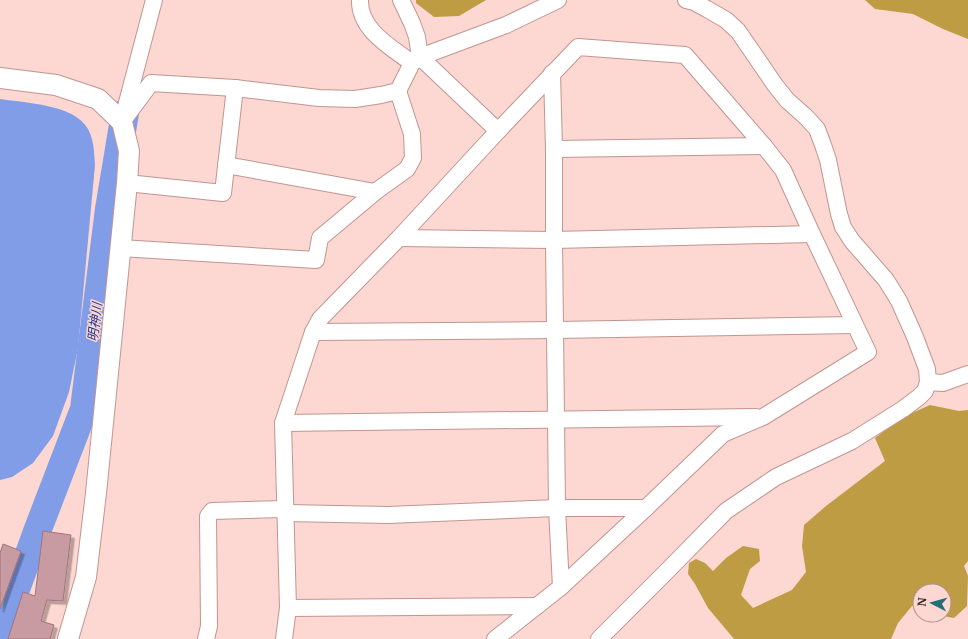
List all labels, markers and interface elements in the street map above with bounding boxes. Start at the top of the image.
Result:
water label: 明神川 [84,300,106,342]
north arrow [912,583,952,623]
text: N [915,597,930,607]

